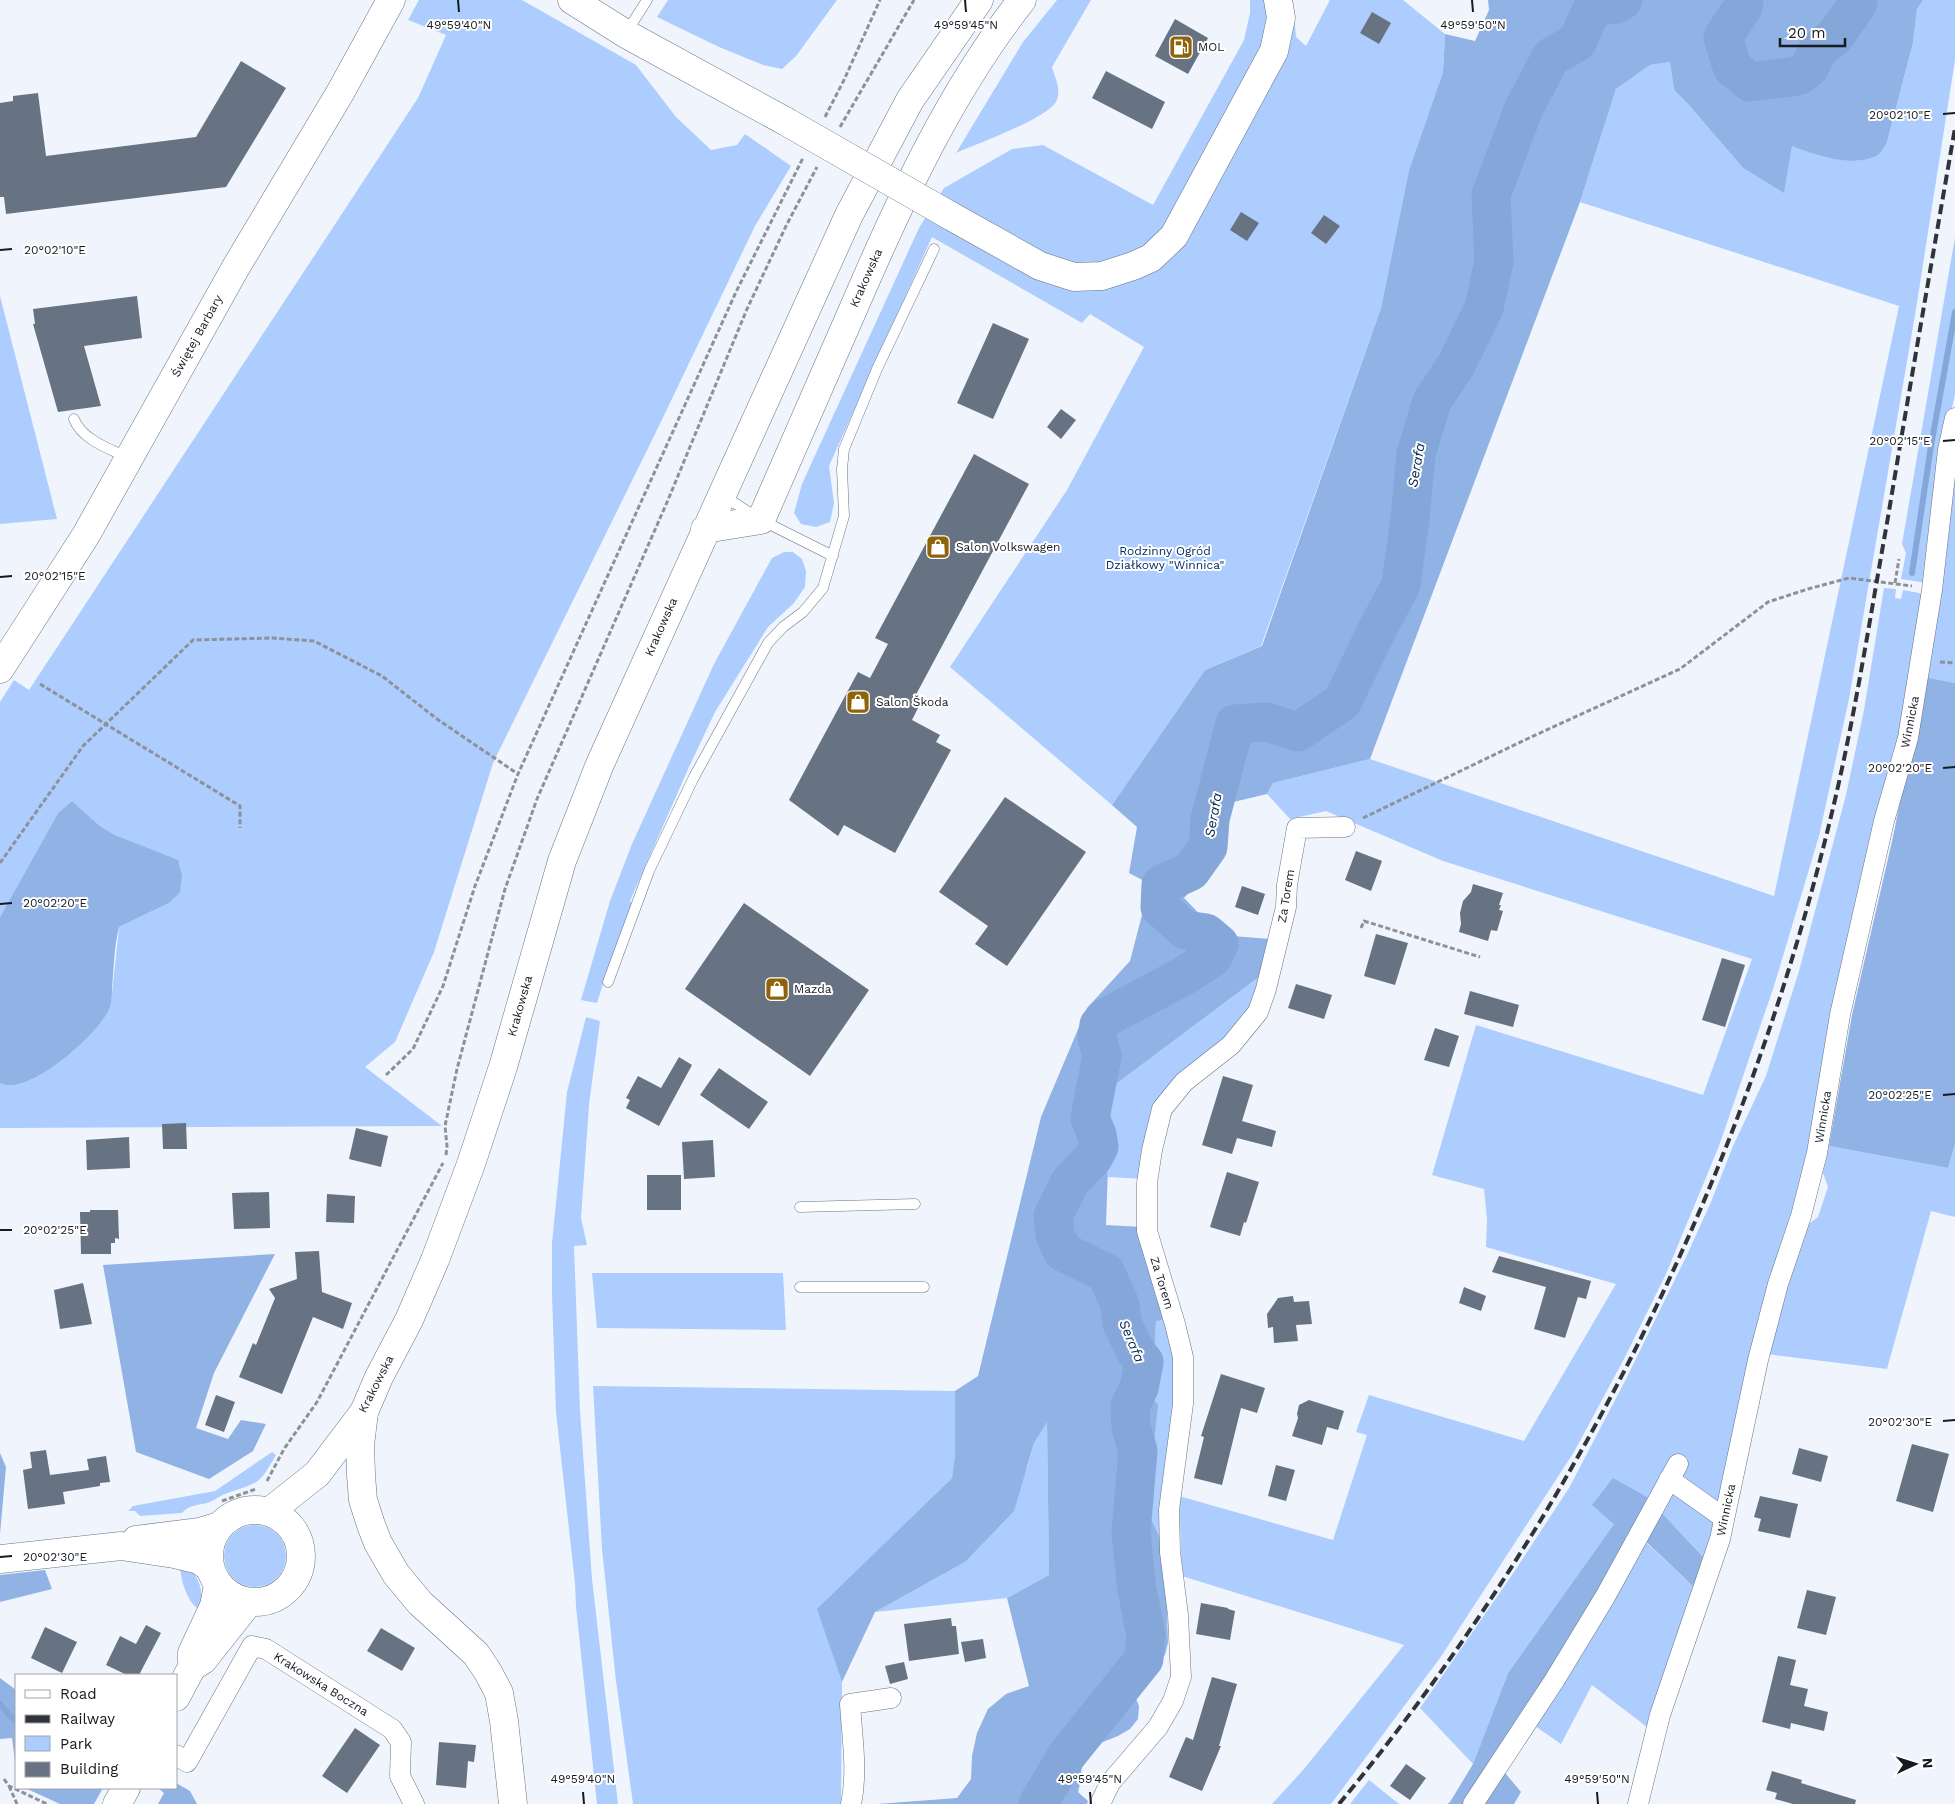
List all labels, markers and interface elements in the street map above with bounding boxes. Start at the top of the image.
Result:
scale bar [1780,15,1845,47]
text: 49°59'40"N [427,18,491,32]
text: 49°59'45"N [934,18,998,32]
text: 49°59'50"N [1440,18,1506,32]
text: 20 m [1788,24,1826,42]
fuel station icon: MOL [1168,34,1194,60]
place label: MOL [1198,40,1224,54]
text: 20°02'10"E [1869,108,1931,122]
text: 20°02'10"E [24,243,86,257]
street label: Krakowska [847,246,885,309]
street label: Świętej Barbary [169,292,226,380]
text: 20°02'15"E [1869,434,1931,448]
water label: Serafa [1404,441,1428,488]
shop icon: Salon Volkswagen [925,534,951,560]
place label: Salon Volkswagen [956,540,1061,554]
park label: Rodzinny Ogród Działkowy "Winnica" [1106,544,1224,572]
text: 20°02'15"E [24,569,86,583]
street label: Krakowska [642,595,680,658]
shop icon: Salon Škoda [845,689,871,715]
street label: Winnicka [1898,694,1922,749]
place label: Salon Škoda [876,695,949,709]
text: 20°02'20"E [1868,761,1932,775]
water label: Serafa [1201,791,1225,838]
street label: Za Torem [1275,868,1297,924]
text: 20°02'20"E [23,896,87,910]
street label: Krakowska [505,974,535,1038]
shop icon: Mazda [764,976,790,1002]
place label: Mazda [794,982,832,996]
text: 20°02'25"E [1868,1088,1932,1102]
street label: Winnicka [1812,1090,1834,1144]
text: 20°02'25"E [23,1223,87,1237]
street label: Za Torem [1147,1255,1177,1311]
water label: Serafa [1116,1317,1148,1365]
street label: Krakowska [356,1353,397,1415]
text: 20°02'30"E [1868,1415,1932,1429]
street label: Winnicka [1714,1482,1738,1537]
text: 20°02'30"E [23,1550,87,1564]
street label: Krakowska Boczna [271,1649,371,1719]
legend [15,1674,178,1789]
text: Road [60,1685,97,1703]
text: Railway [60,1710,115,1728]
text: Park [60,1735,93,1753]
north arrow [1890,1739,1940,1789]
text: N [1920,1757,1936,1769]
text: Building [60,1760,118,1778]
text: 49°59'40"N [551,1772,615,1786]
text: 49°59'45"N [1058,1772,1122,1786]
text: 49°59'50"N [1564,1772,1630,1786]

